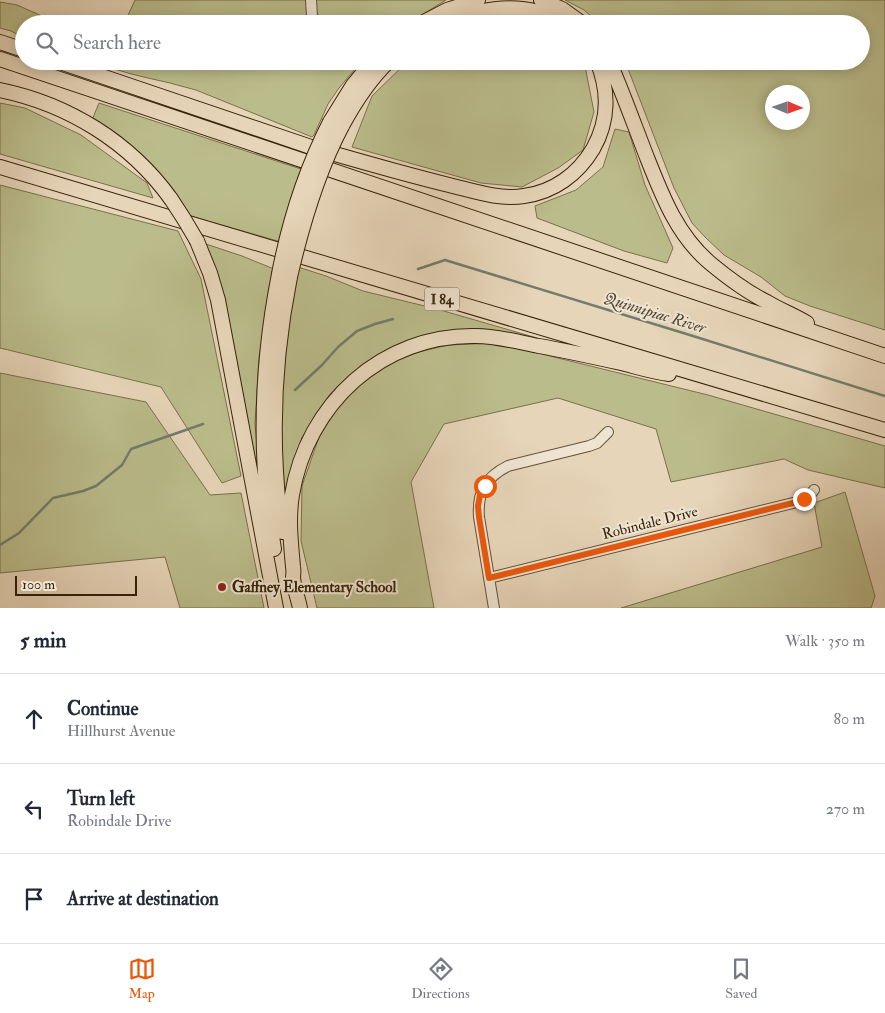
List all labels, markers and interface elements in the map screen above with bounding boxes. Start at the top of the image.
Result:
search box [15,15,870,70]
icon: search [33,29,61,57]
text: Search here [73,31,161,55]
north arrow [765,85,810,130]
road number: I 84 [424,288,460,310]
water label: Quinnipiac River [602,288,709,338]
route start [474,475,497,498]
route end [793,488,816,511]
street label: Robindale Drive [600,502,700,544]
scale bar [15,573,138,596]
text: 100 m [22,576,55,593]
place label: Gaffney Elementary School [232,578,396,598]
marker: Gaffney Elementary School [216,581,228,593]
text: 5 min [20,627,66,654]
text: Walk · 350 m [785,631,865,651]
text: Continue [67,697,138,721]
icon: ahead [20,705,48,733]
text: 80 m [834,709,865,729]
text: Hillhurst Avenue [67,721,175,741]
text: Turn left [67,787,135,811]
icon: left [20,795,48,823]
text: 270 m [826,799,865,819]
text: Robindale Drive [67,811,171,831]
icon: arrive [20,885,48,913]
text: Arrive at destination [67,887,219,911]
tab: Map [128,955,156,1002]
tab: Directions [411,955,470,1002]
tab: Saved [725,955,757,1002]

